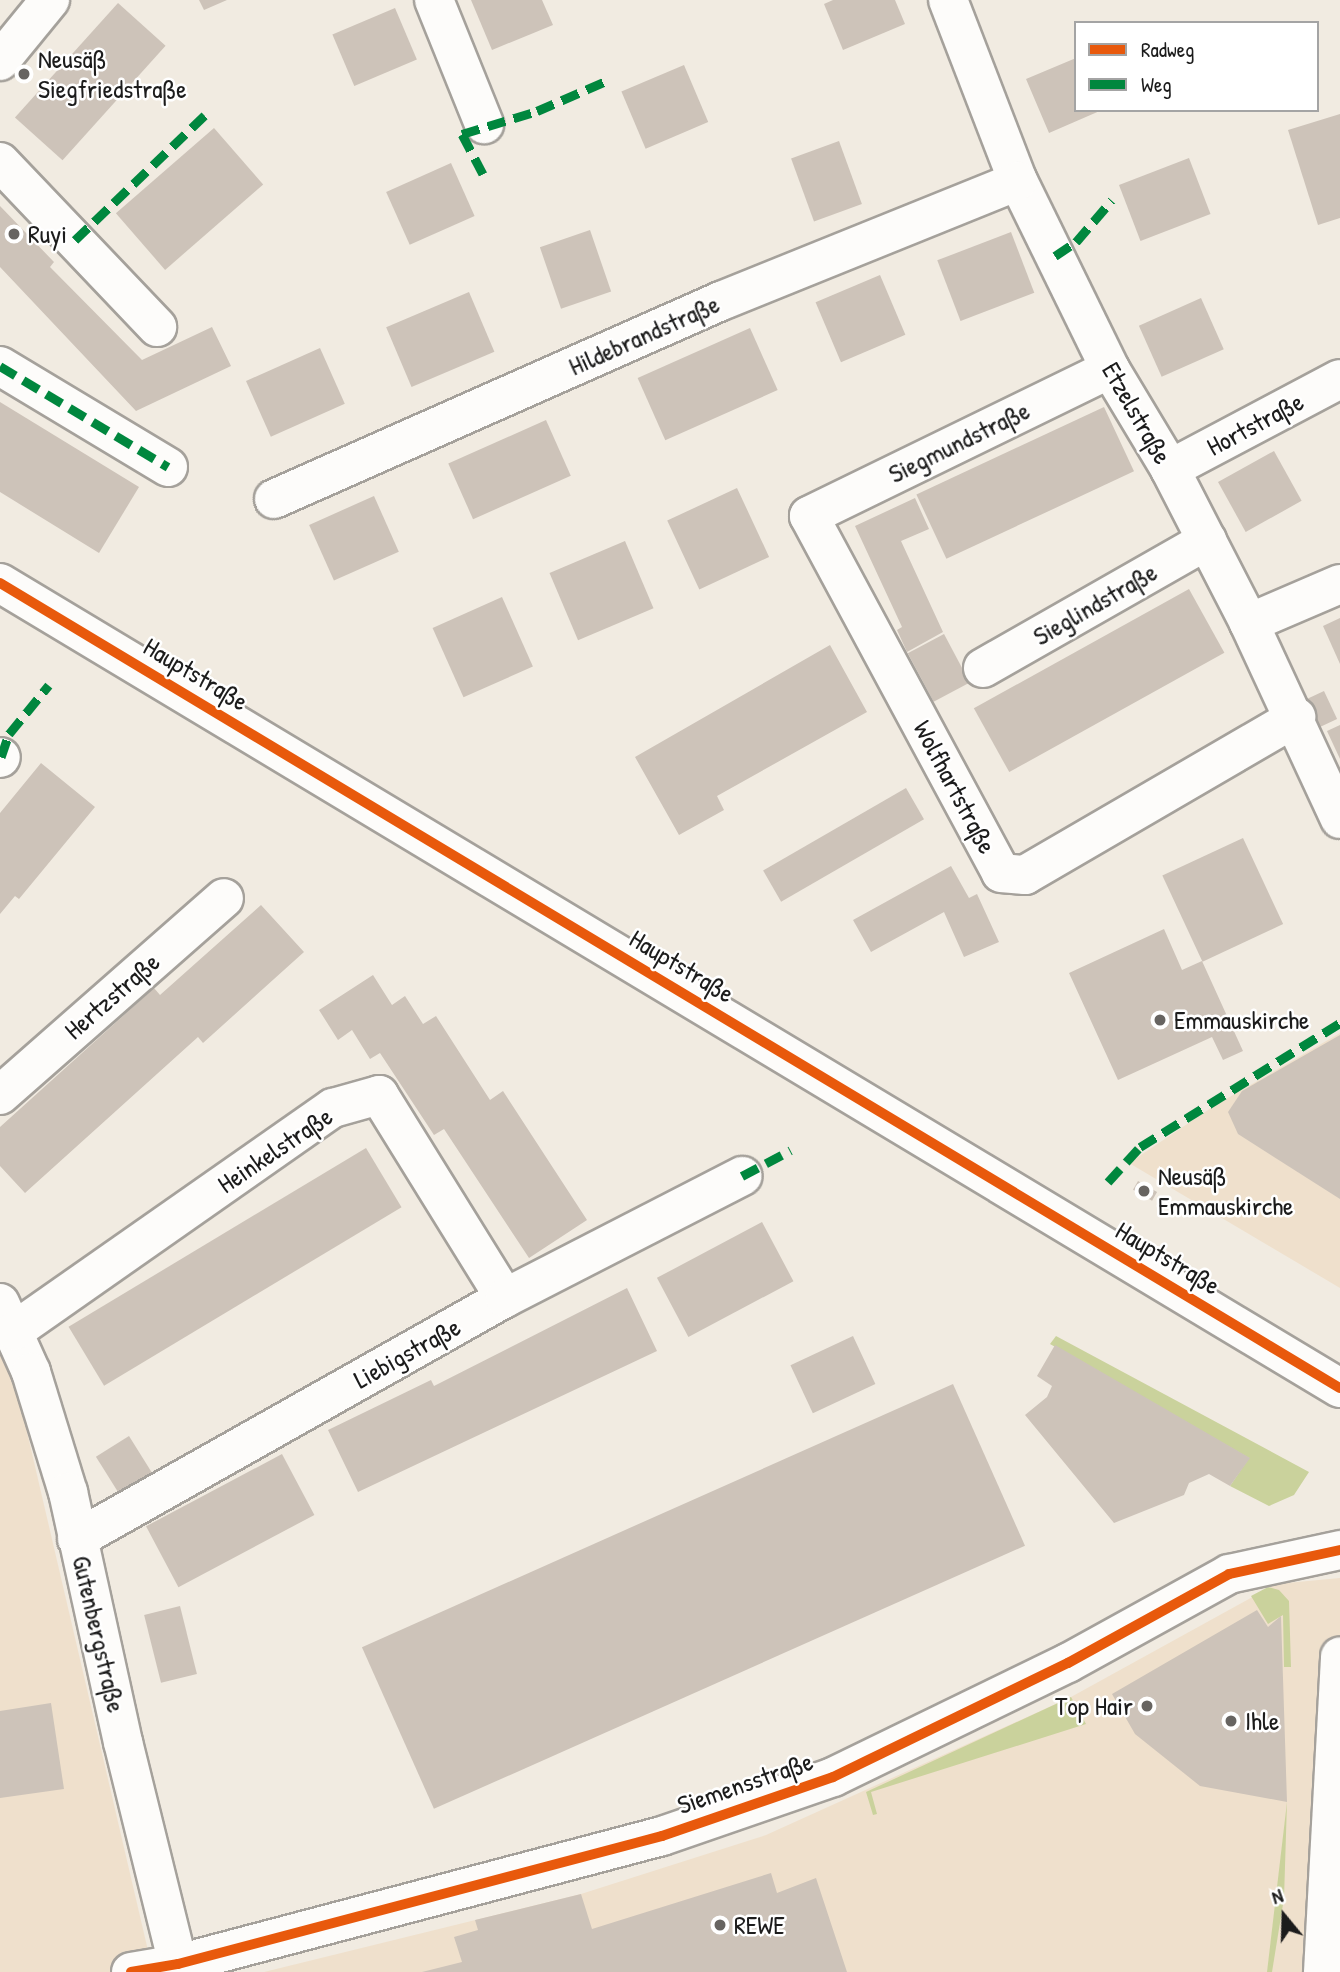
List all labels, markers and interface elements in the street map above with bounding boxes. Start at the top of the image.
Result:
legend [1074,21,1319,112]
text: Radweg [1141,35,1194,64]
place label: Neusäß Siegfriedstraße [38,43,187,104]
marker: Neusäß Siegfriedstraße [16,66,32,82]
text: Weg [1141,70,1172,99]
place label: Ruyi [28,218,67,250]
marker: Ruyi [6,226,22,242]
street label: Hildebrandstraße [564,288,724,382]
street label: Etzelstraße [1095,357,1179,469]
street label: Hortstraße [1201,386,1309,462]
street label: Siegmundstraße [883,394,1035,490]
street label: Sieglindstraße [1028,556,1162,652]
street label: Hauptstraße [138,631,254,717]
street label: Wolfhartstraße [907,715,1003,859]
street label: Hauptstraße [624,923,740,1009]
street label: Hertzstraße [58,946,166,1046]
place label: Emmauskirche [1174,1004,1309,1036]
marker: Emmauskirche [1152,1012,1168,1028]
street label: Heinkelstraße [212,1100,338,1200]
place label: Neusäß Emmauskirche [1158,1160,1293,1222]
marker: Neusäß Emmauskirche [1136,1183,1152,1199]
street label: Hauptstraße [1110,1215,1226,1301]
street label: Liebigstraße [348,1311,466,1395]
street label: Gutenbergstraße [66,1553,132,1715]
place label: Top Hair [1055,1690,1133,1722]
marker: Top Hair [1139,1698,1155,1714]
place label: Ihle [1245,1705,1279,1737]
marker: Ihle [1223,1713,1239,1729]
street label: Siemensstraße [673,1745,817,1821]
north arrow [1249,1881,1319,1951]
text: N [1268,1882,1286,1910]
place label: REWE [734,1909,785,1941]
marker: REWE [712,1917,728,1933]

